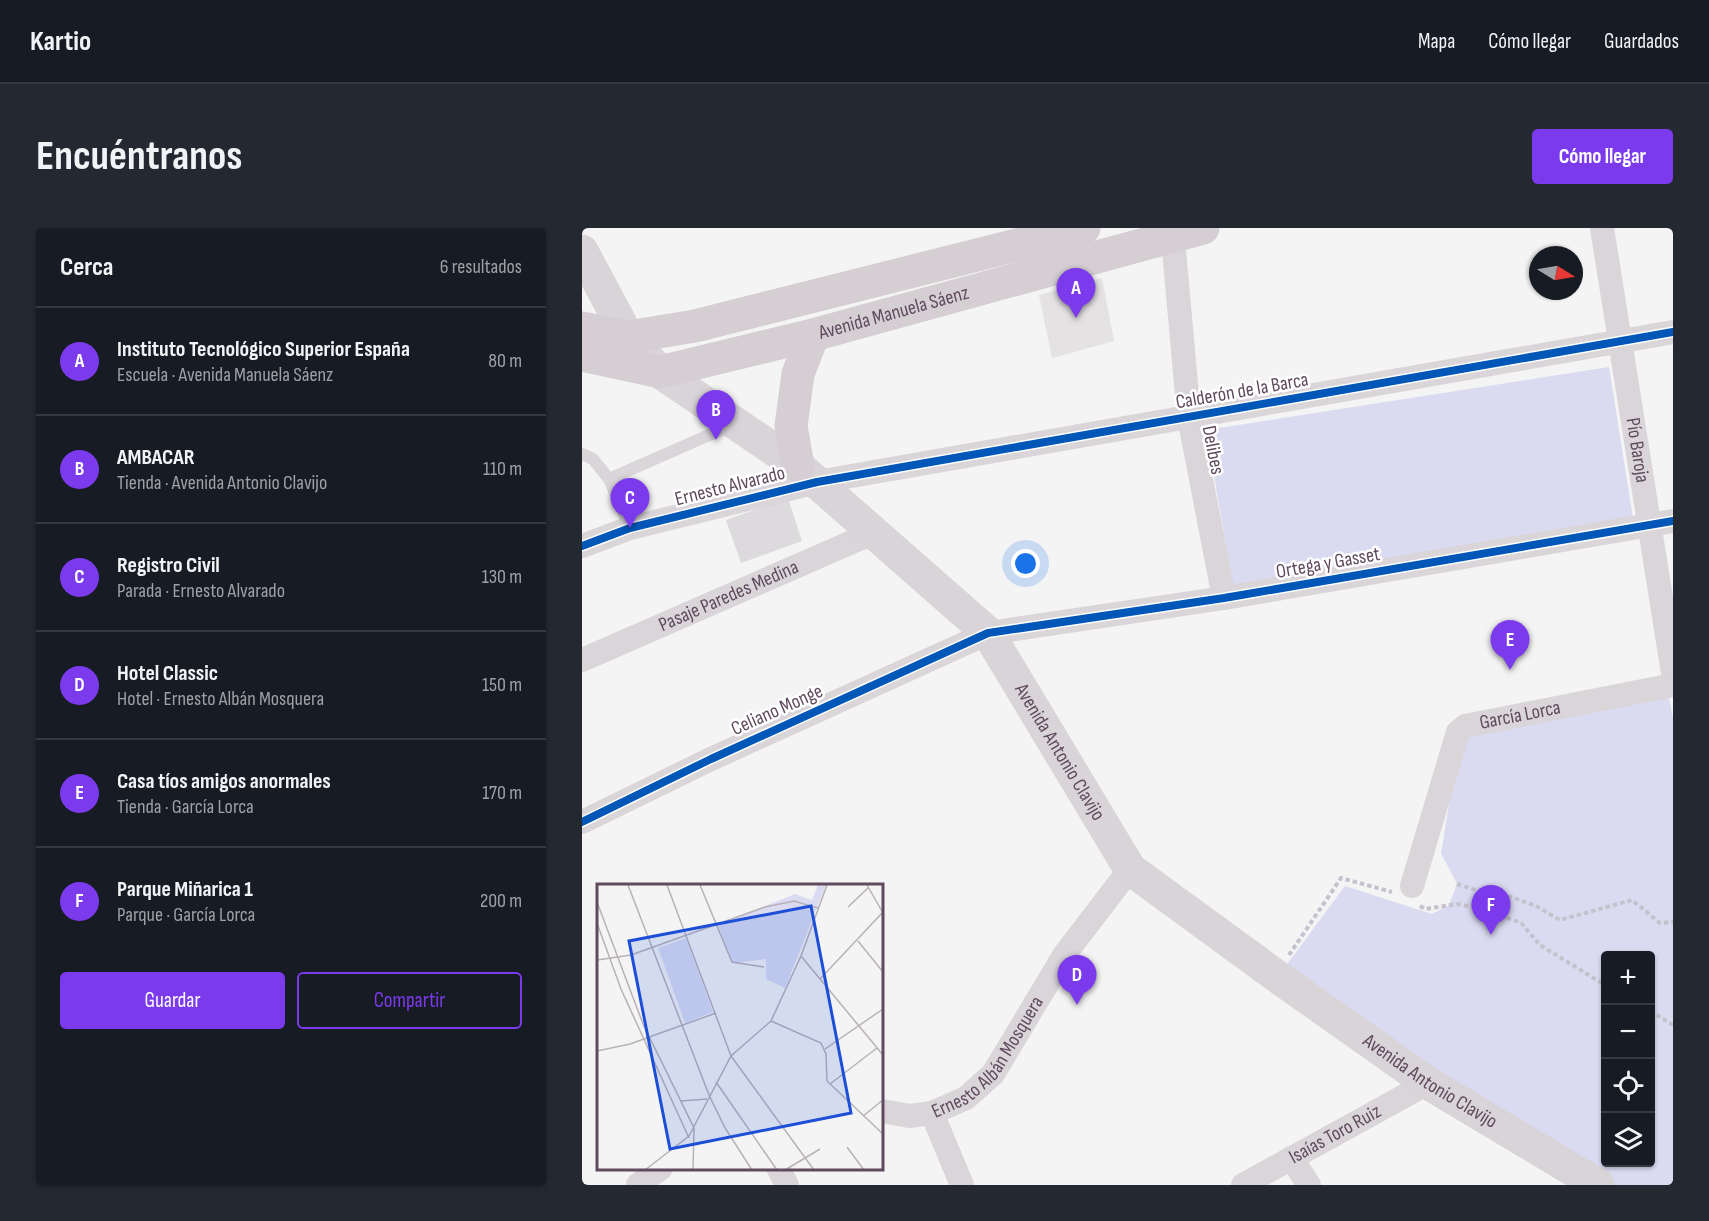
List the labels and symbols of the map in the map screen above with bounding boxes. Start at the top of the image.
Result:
north arrow [1529,246,1583,300]
pin: A [1056,268,1096,318]
street label: Avenida Manuela Sáenz [815,281,972,345]
street label: Calderón de la Barca [1174,368,1310,414]
pin: B [696,390,736,440]
street label: Pío Baroja [1620,416,1654,484]
street label: Delibes [1197,424,1229,476]
street label: Ernesto Alvarado [672,461,788,511]
pin: C [610,478,650,528]
street label: Ortega y Gasset [1274,542,1382,584]
your location [1011,549,1040,578]
street label: Pasaje Paredes Medina [655,555,802,637]
pin: E [1490,620,1530,670]
street label: Avenida Antonio Clavijo [1009,678,1110,825]
street label: Celiano Monge [727,679,827,741]
street label: García Lorca [1477,695,1563,735]
inset map [597,884,884,1170]
pin: F [1472,886,1510,935]
pin: D [1058,956,1096,1005]
street label: Ernesto Albán Mosquera [928,992,1049,1124]
street label: Avenida Antonio Clavijo [1357,1028,1502,1134]
street label: Isaías Toro Ruiz [1285,1099,1385,1169]

